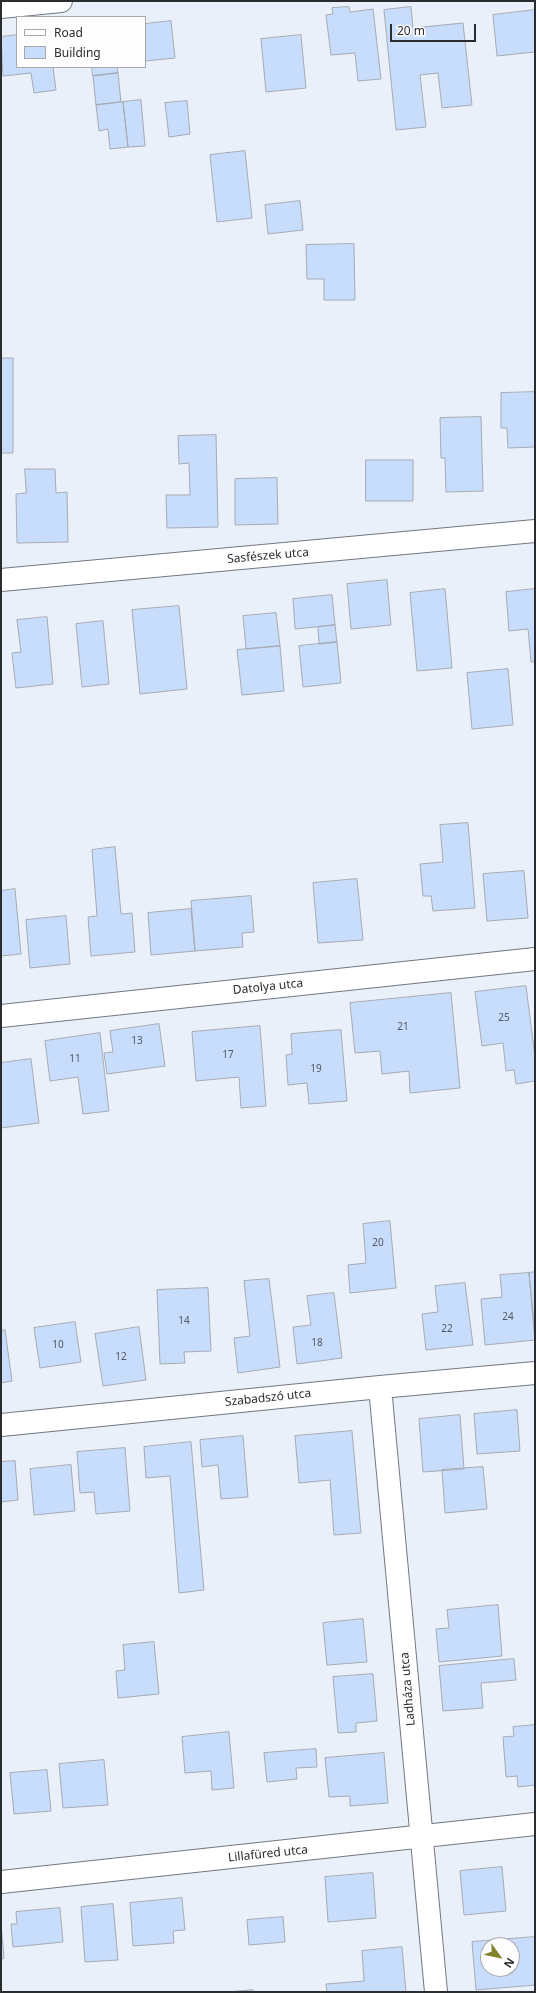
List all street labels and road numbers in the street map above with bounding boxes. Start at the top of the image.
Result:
street label: Sasfészek utca [227,545,309,567]
street label: Datolya utca [232,976,304,998]
street label: Szabadszó utca [224,1386,312,1410]
street label: Ladháza utca [398,1651,418,1727]
street label: Lillafüred utca [227,1843,309,1865]

